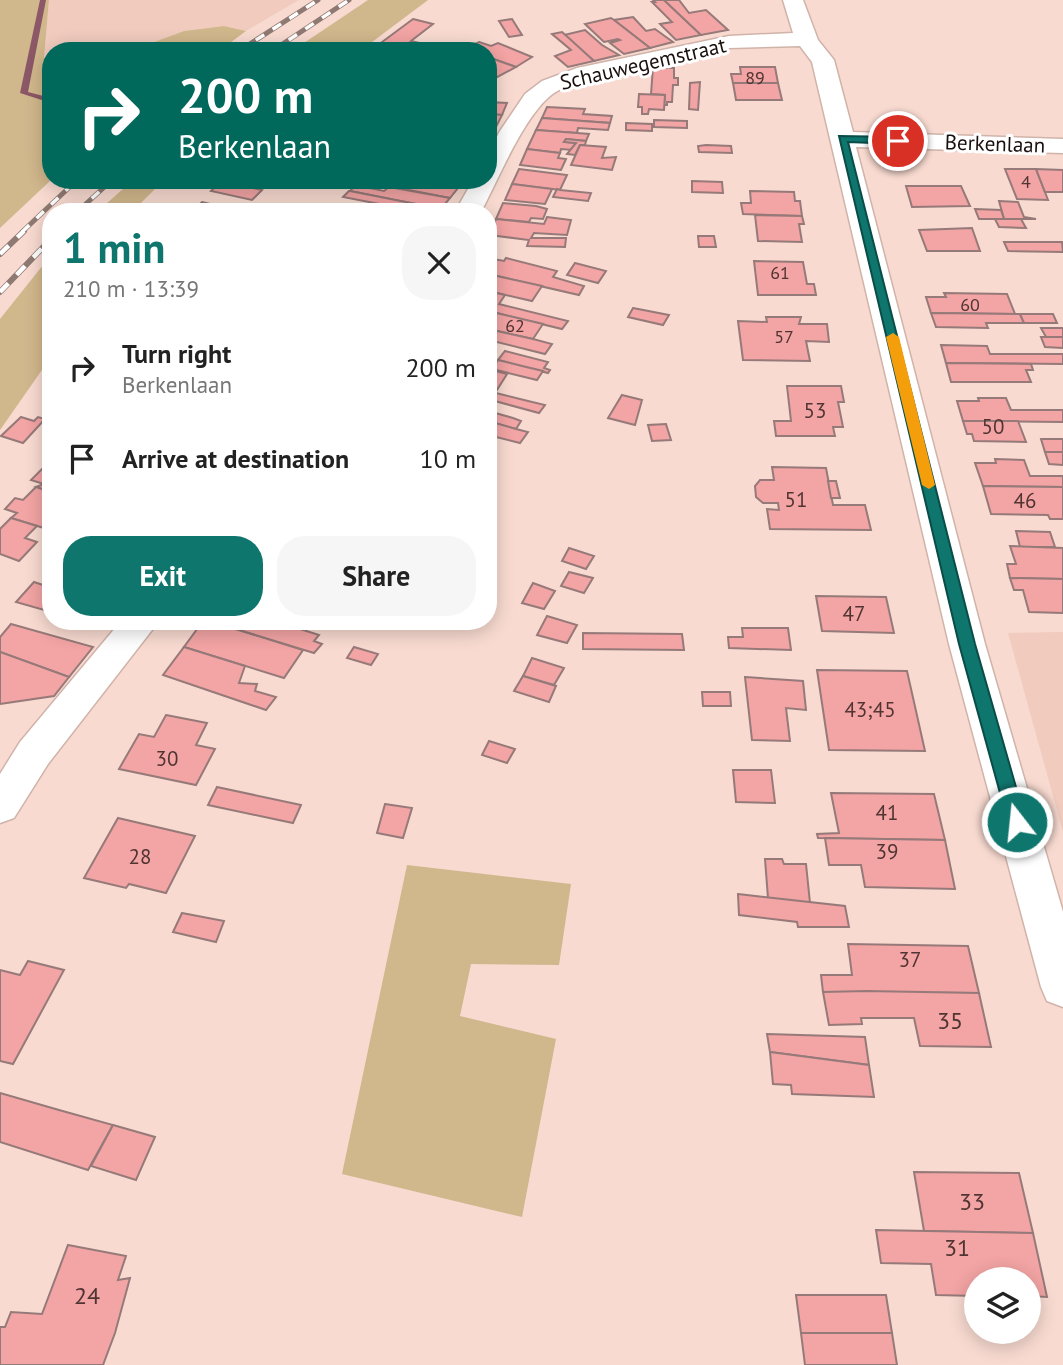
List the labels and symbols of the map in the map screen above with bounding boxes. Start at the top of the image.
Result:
street label: Schauwegemstraat [557,31,729,96]
house number: 89 [745,66,765,89]
pin [868,111,928,171]
street label: Berkenlaan [944,128,1046,159]
house number: 4 [1021,170,1031,193]
house number: 61 [770,261,790,284]
house number: 60 [960,293,980,316]
house number: 62 [505,314,525,337]
house number: 57 [774,325,794,348]
house number: 53 [804,397,826,424]
house number: 50 [982,413,1004,440]
house number: 51 [785,486,807,513]
house number: 46 [1014,487,1036,514]
house number: 47 [843,600,865,627]
house number: 43;45 [844,696,896,723]
house number: 30 [156,745,178,772]
position arrow [980,785,1054,859]
house number: 41 [876,799,898,826]
house number: 39 [876,838,898,865]
house number: 28 [129,843,151,870]
house number: 37 [899,946,921,973]
house number: 35 [937,1005,963,1036]
house number: 33 [959,1186,985,1217]
house number: 31 [944,1232,970,1263]
house number: 24 [74,1280,100,1311]

